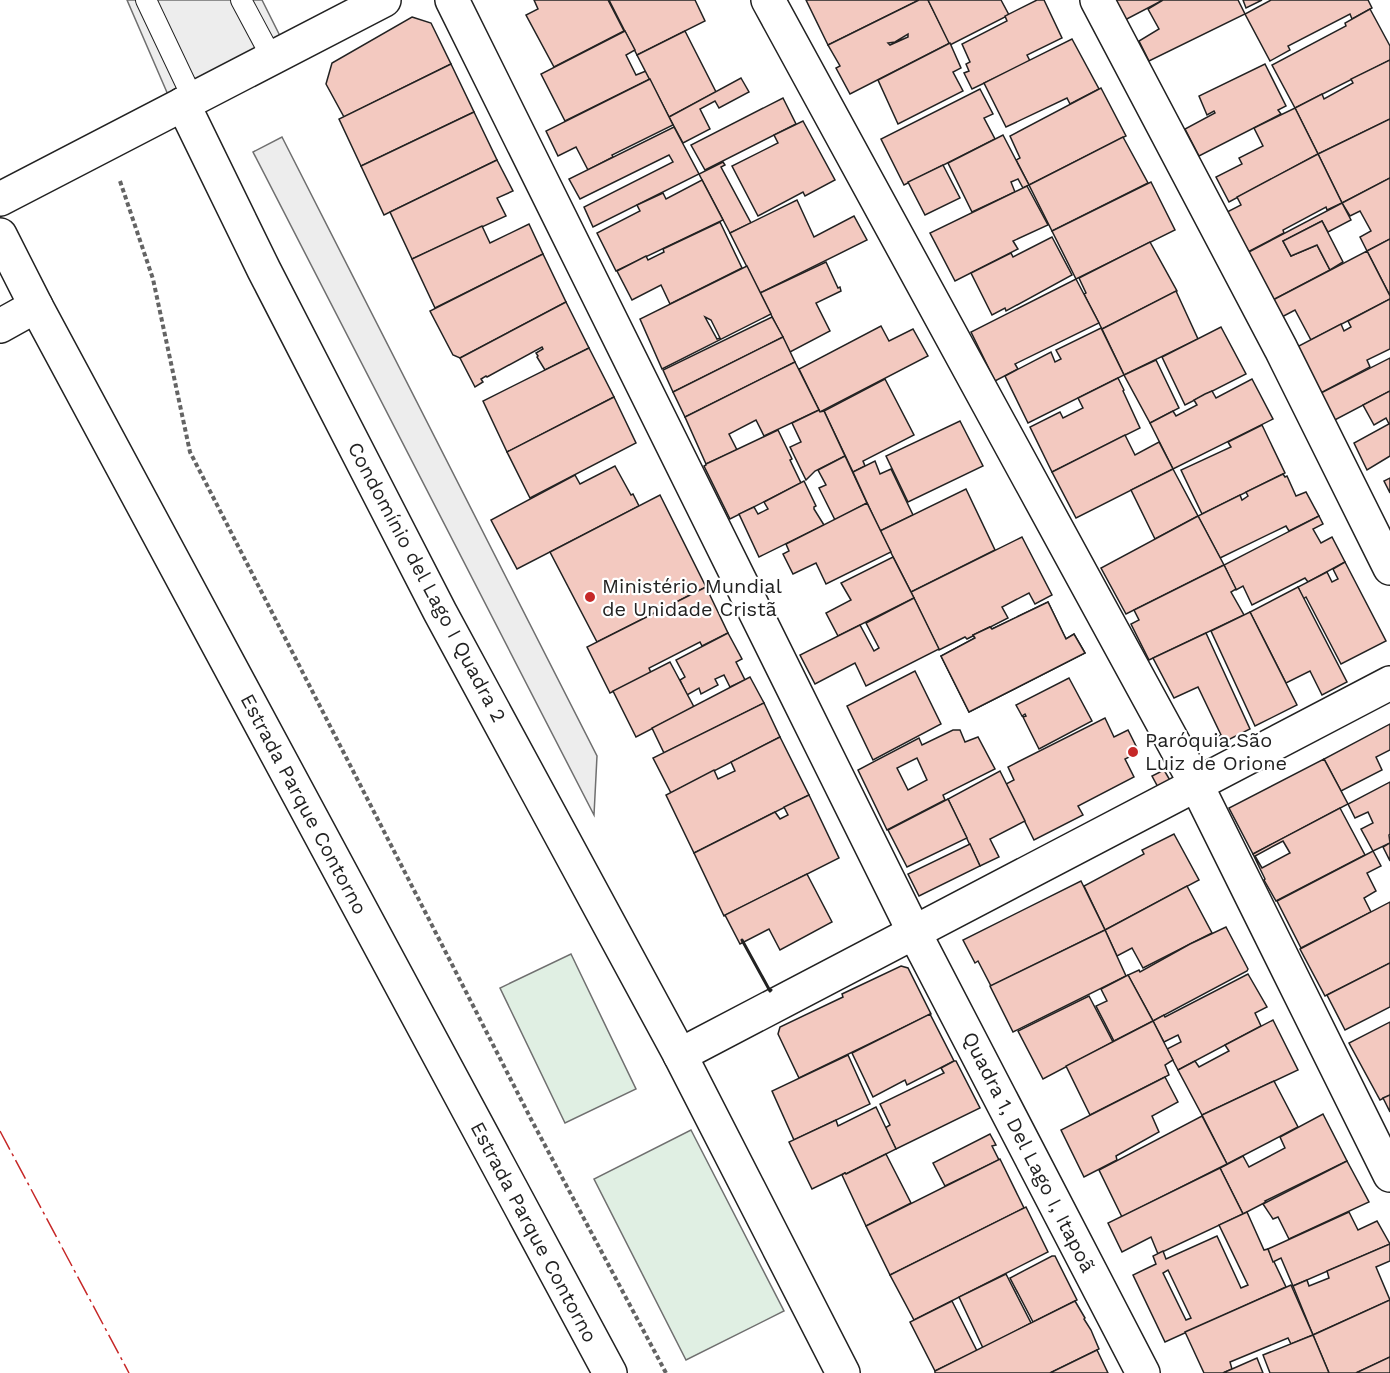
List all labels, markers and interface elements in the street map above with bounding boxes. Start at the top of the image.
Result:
street label: Condomínio del Lago I Quadra 2 [343,438,511,726]
place label: Ministério Mundial de Unidade Cristã [602,574,782,621]
marker: Ministério Mundial de Unidade Cristã [583,590,597,604]
street label: Estrada Parque Contorno [236,690,372,918]
place label: Paróquia São Luiz de Orione [1145,728,1287,775]
marker: Paróquia São Luiz de Orione [1126,745,1140,759]
street label: Quadra 1, Del Lago I, Itapoã [958,1028,1100,1276]
street label: Estrada Parque Contorno [466,1118,602,1346]

